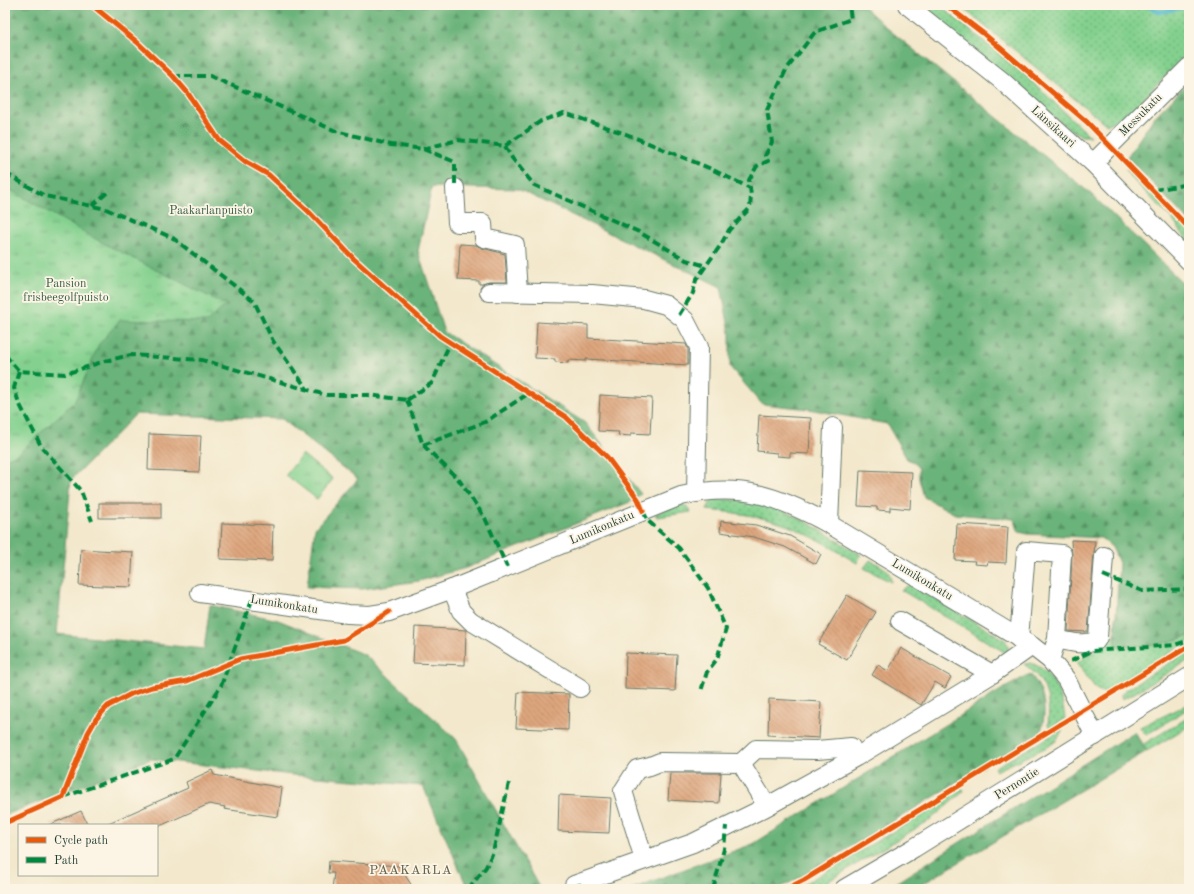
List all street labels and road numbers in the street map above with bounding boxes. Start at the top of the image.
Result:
street label: Messukatu [1117,91,1165,139]
street label: Länsikaari [1028,104,1078,150]
street label: Lumikonkatu [568,509,636,547]
street label: Lumikonkatu [889,557,955,603]
street label: Lumikonkatu [249,594,319,616]
street label: Pernontie [993,765,1042,802]

